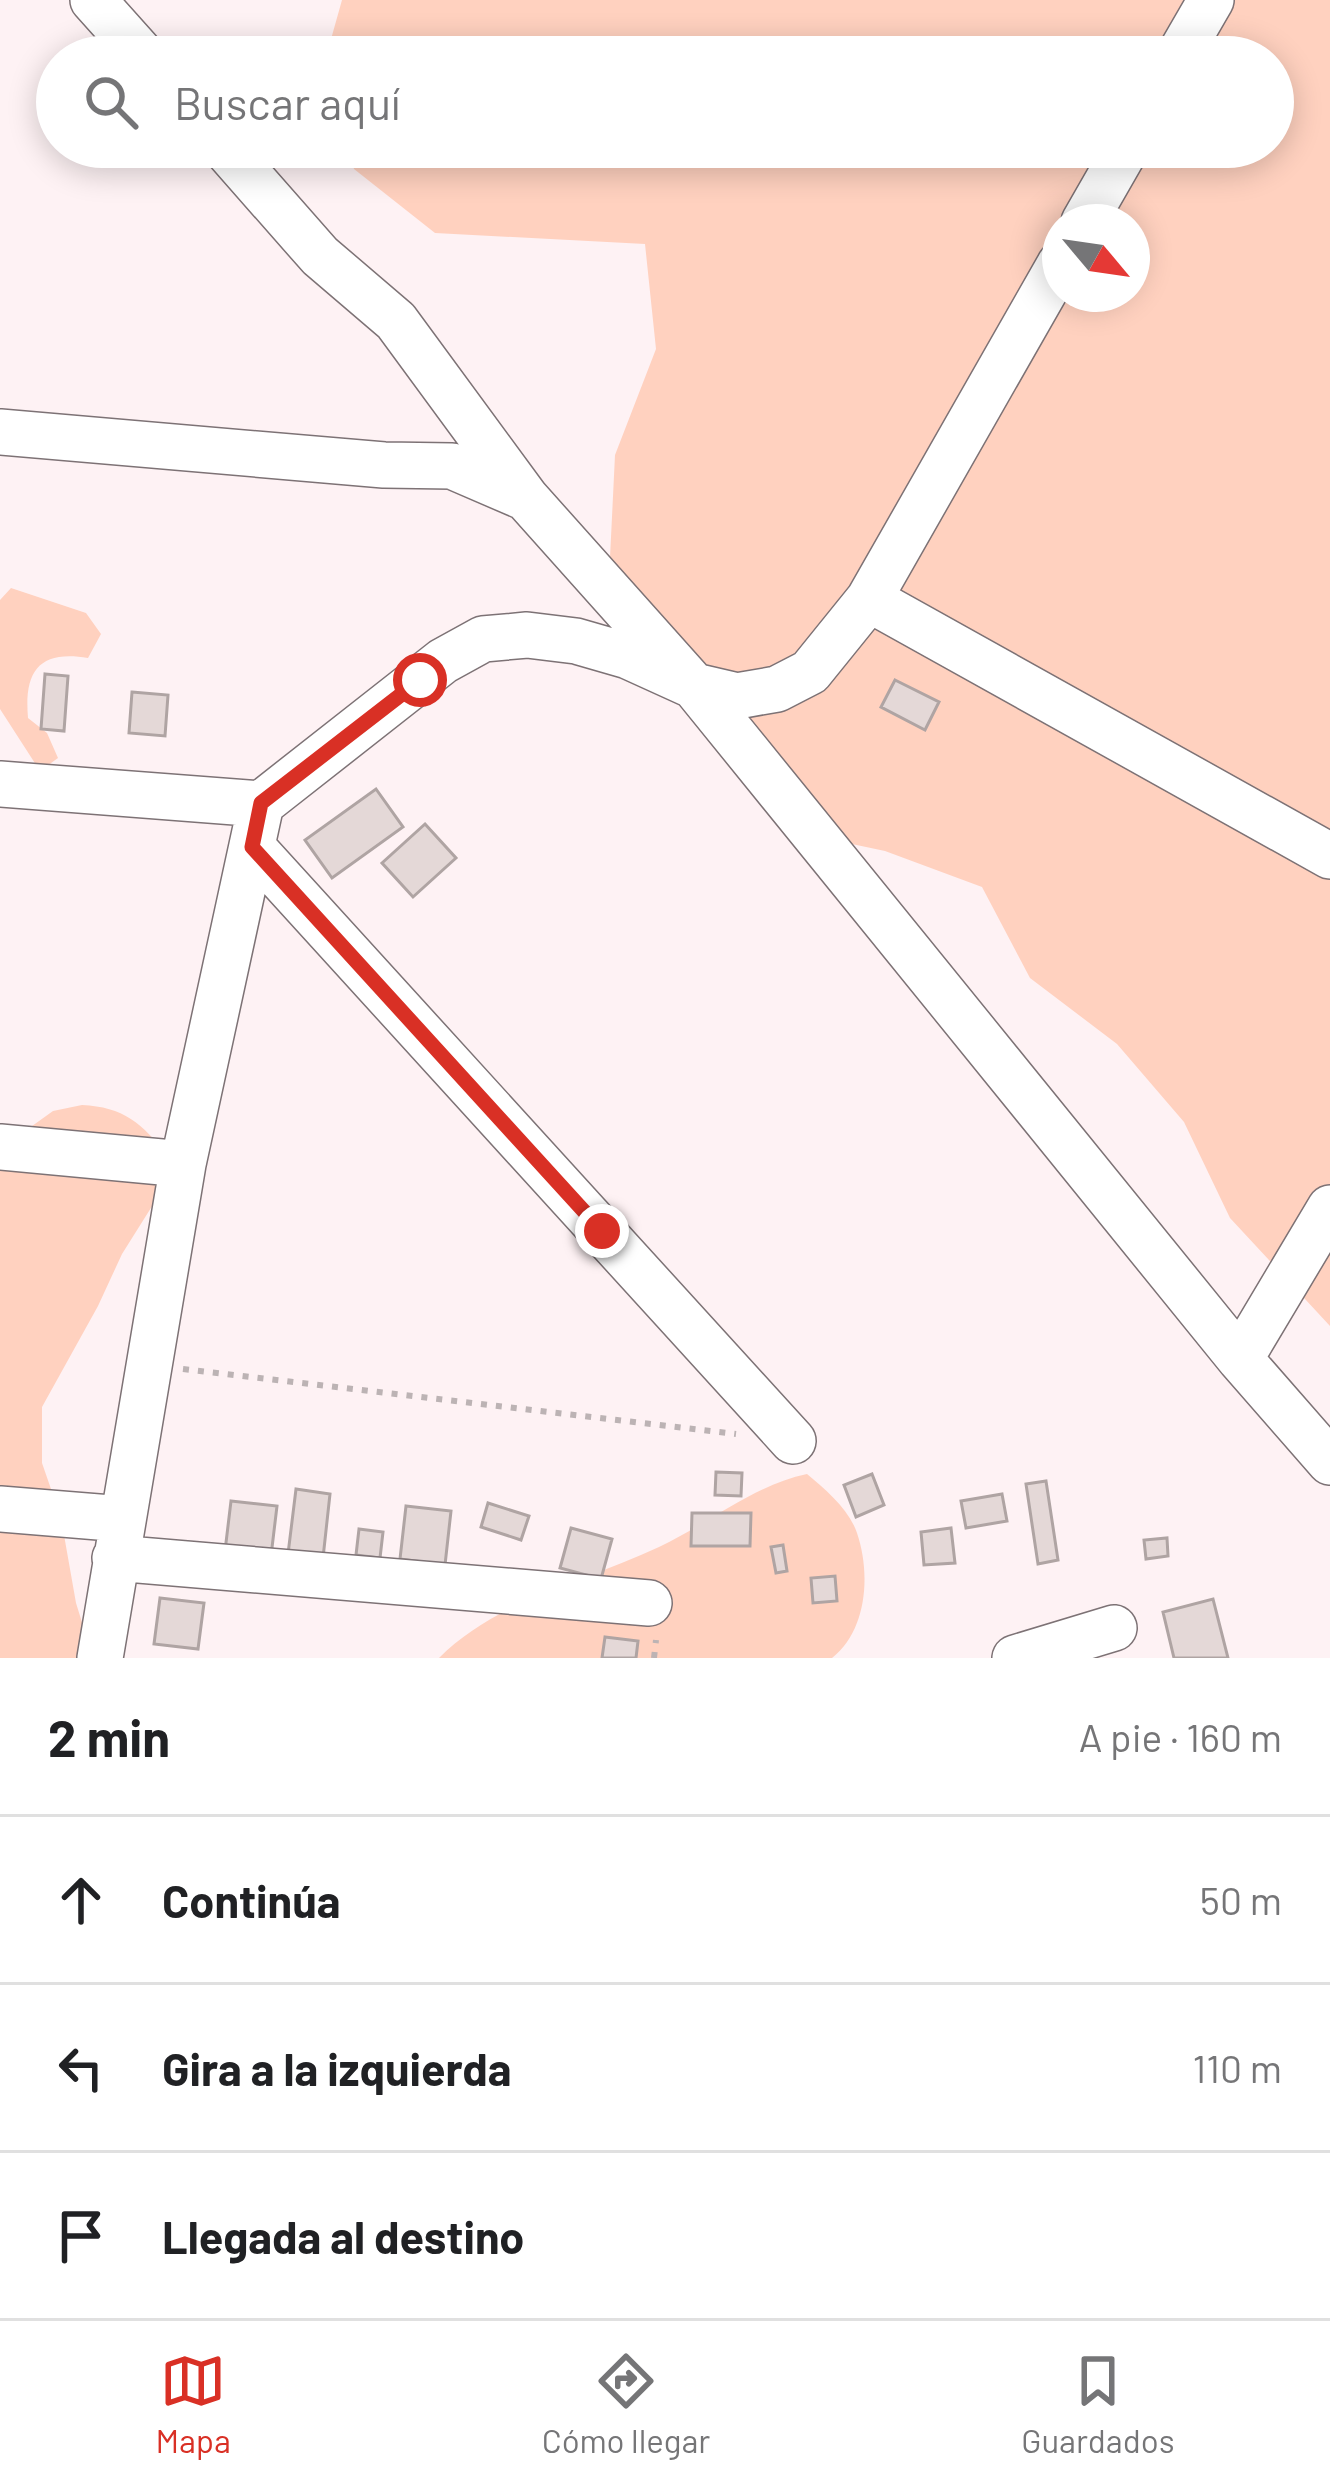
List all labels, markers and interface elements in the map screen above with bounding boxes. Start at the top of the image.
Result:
search box [36,36,1294,168]
icon: search [78,69,144,135]
text: Buscar aquí [174,75,401,129]
north arrow [1042,204,1150,312]
route start [393,653,447,707]
route end [575,1204,629,1258]
text: 2 min [48,1706,170,1767]
text: A pie · 160 m [1079,1713,1282,1760]
icon: ahead [48,1867,114,1933]
text: Continúa [162,1873,341,1927]
text: 50 m [1200,1876,1282,1923]
icon: left [48,2035,114,2101]
text: Gira a la izquierda [162,2041,511,2095]
text: 110 m [1192,2044,1282,2091]
icon: arrive [48,2203,114,2269]
text: Llegada al destino [162,2209,524,2263]
tab: Mapa [155,2348,231,2460]
tab: Cómo llegar [542,2348,710,2460]
tab: Guardados [1021,2348,1175,2460]

